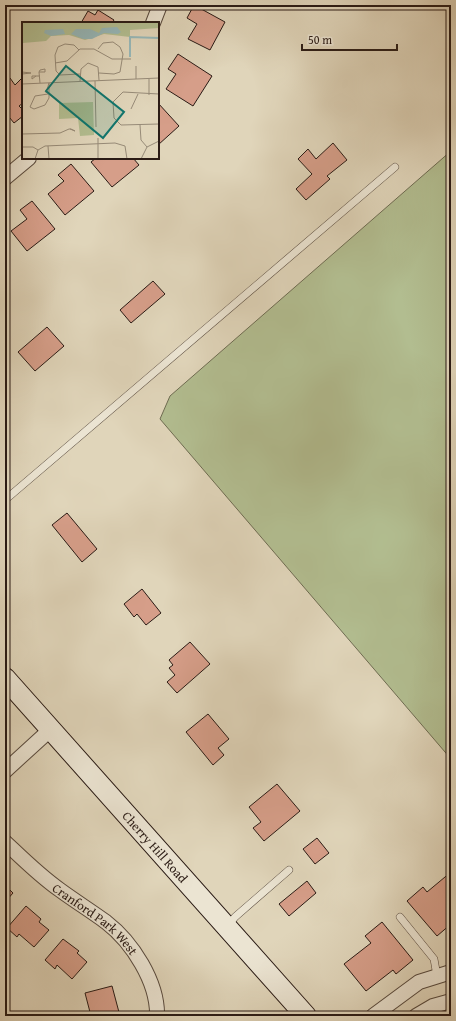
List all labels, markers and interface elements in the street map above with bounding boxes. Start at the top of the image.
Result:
inset map [22,22,159,159]
scale bar [302,26,397,52]
text: 50 m [308,31,332,48]
street label: Cherry Hill Road [118,807,192,887]
street label: Cranford Park West [49,878,143,959]

